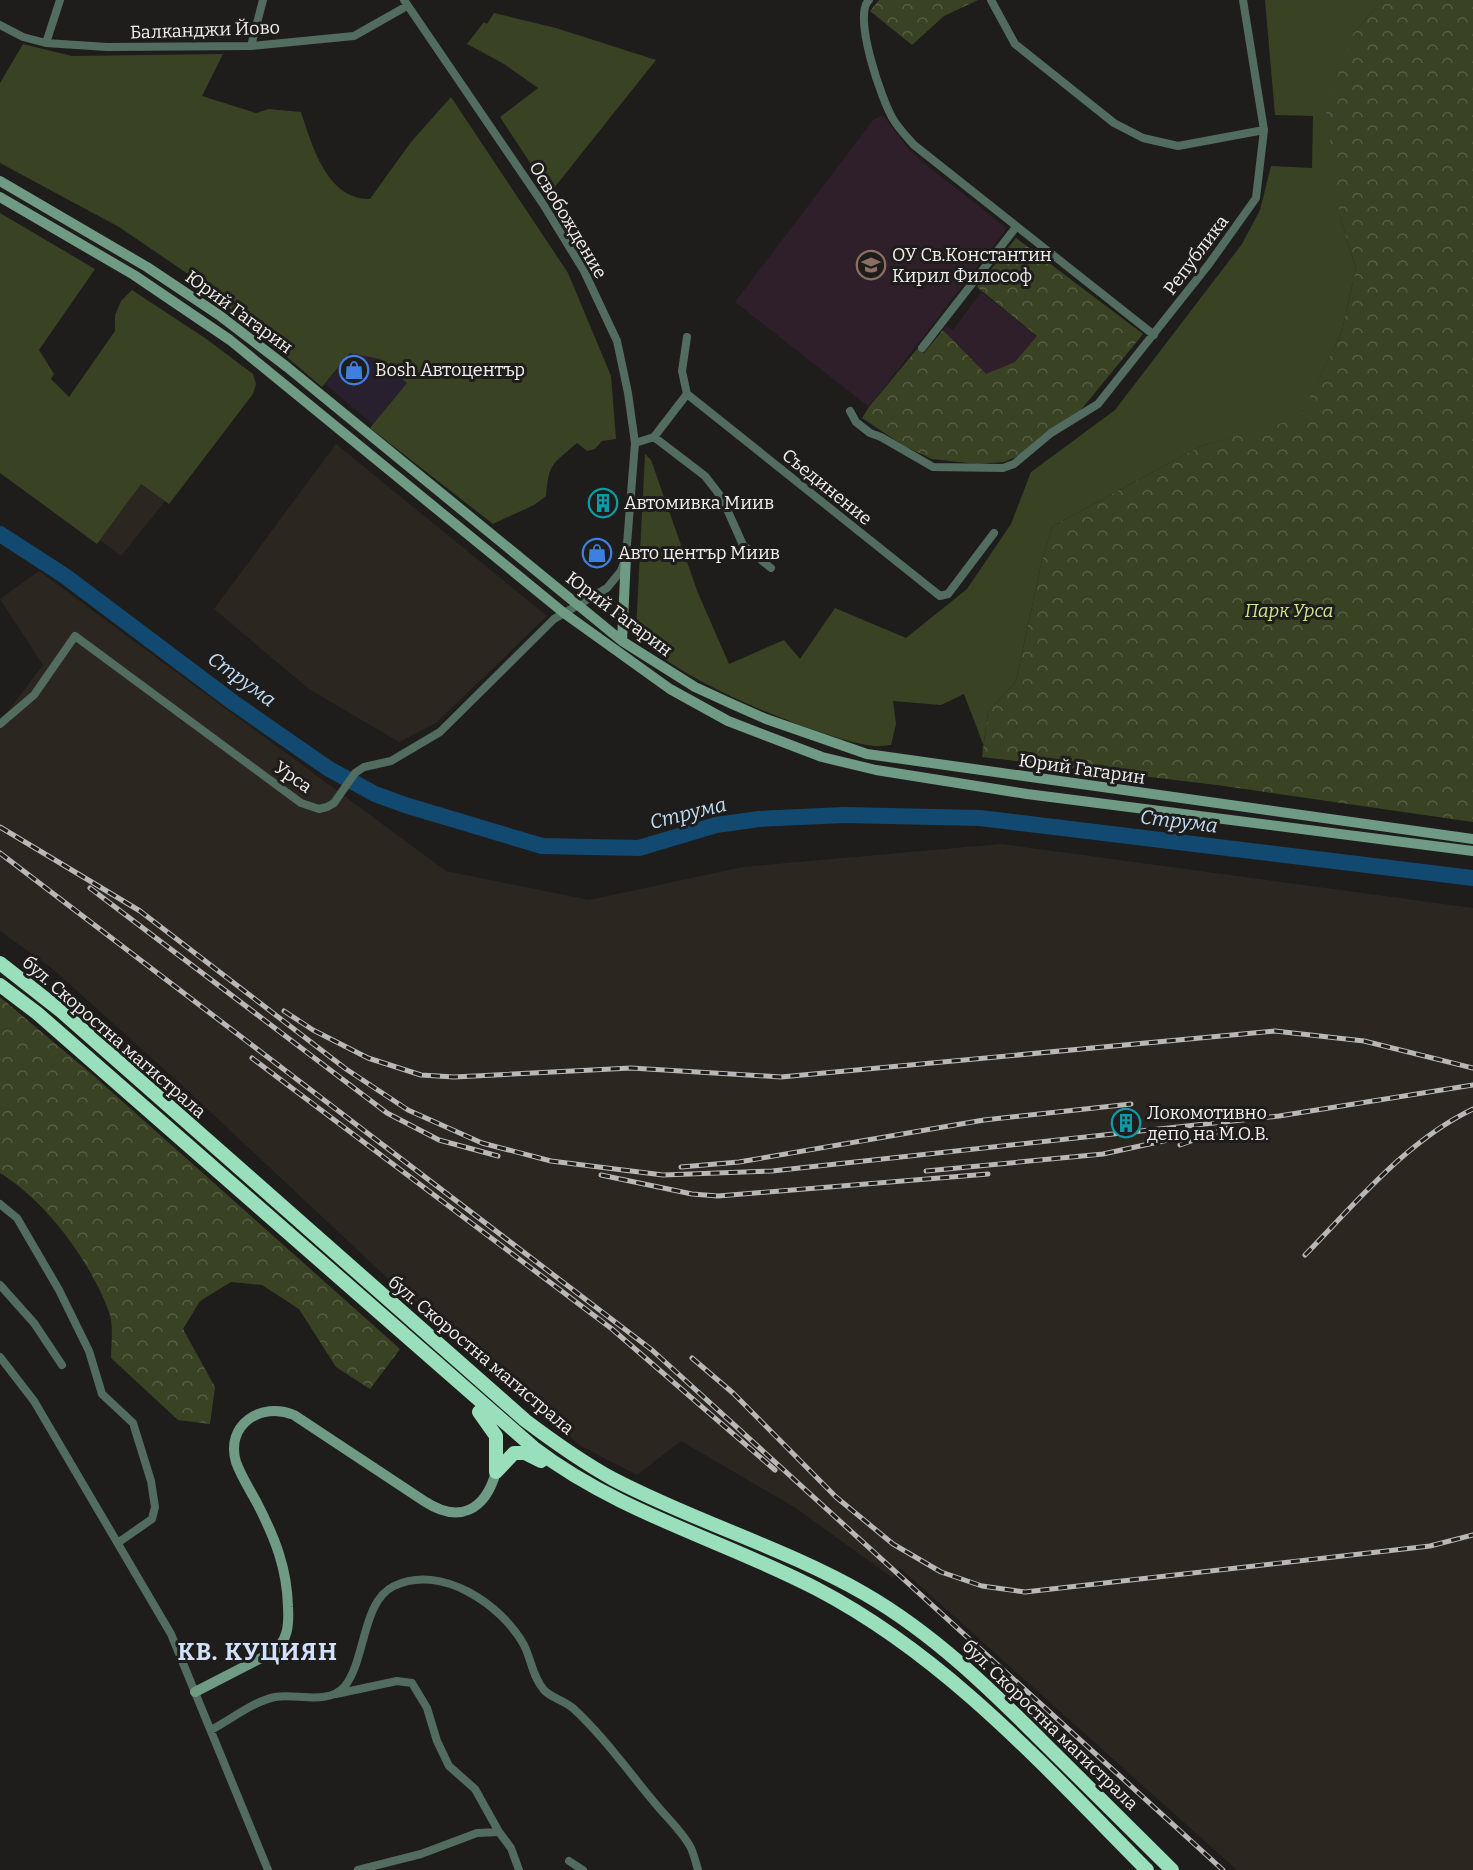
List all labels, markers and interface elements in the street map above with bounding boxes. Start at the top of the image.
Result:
street label: Балканджи Йово [130,16,280,44]
street label: Освобождение [524,158,612,282]
street label: Република [1159,211,1233,299]
place label: ОУ Св.Константин Кирил Философ [892,244,1052,287]
school or university icon: ОУ Св.Константин Кирил Философ [855,249,887,281]
street label: Юрий Гагарин [181,266,297,358]
shop icon: Bosh Автоцентър [338,354,370,386]
place label: Bosh Автоцентър [375,359,525,381]
street label: Съединение [778,444,876,530]
building icon: Автомивка Миив [587,487,619,519]
place label: Автомивка Миив [624,492,774,514]
shop icon: Авто център Миив [581,537,613,569]
place label: Авто център Миив [618,542,780,564]
street label: Юрий Гагарин [562,567,677,661]
park label: Парк Урса [1245,600,1333,622]
water label: Струма [203,646,281,712]
street label: Юрий Гагарин [1017,749,1147,789]
street label: Урса [270,756,316,798]
water label: Струма [647,792,729,834]
water label: Струма [1139,804,1219,838]
street label: бул. Скоростна магистрала [18,951,210,1123]
place label: Локомотивно депо на М.О.В. [1147,1102,1269,1145]
building icon: Локомотивно депо на М.О.В. [1110,1107,1142,1139]
street label: бул. Скоростна магистрала [383,1271,579,1439]
street label: бул. Скоростна магистрала [957,1635,1143,1815]
district label: КВ. КУЦИЯН [178,1638,338,1666]

